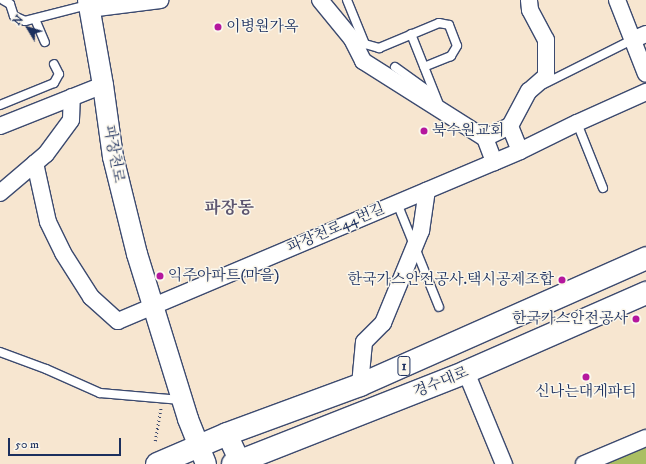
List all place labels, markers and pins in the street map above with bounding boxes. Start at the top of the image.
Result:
place label: 이병원가옥 [226,18,298,36]
marker: 이병원가옥 [213,22,223,32]
place label: 북수원교회 [432,122,504,140]
marker: 북수원교회 [419,126,429,136]
place label: 익주아파트(마을) [168,267,279,285]
marker: 익주아파트(마을) [155,271,165,281]
place label: 한국가스안전공사.택시공제조합 [348,271,554,289]
marker: 한국가스안전공사.택시공제조합 [557,275,567,285]
place label: 한국가스안전공사 [512,310,628,328]
marker: 한국가스안전공사 [631,314,641,324]
marker: 신나는대게파티 [581,372,591,382]
place label: 신나는대게파티 [535,383,637,401]

